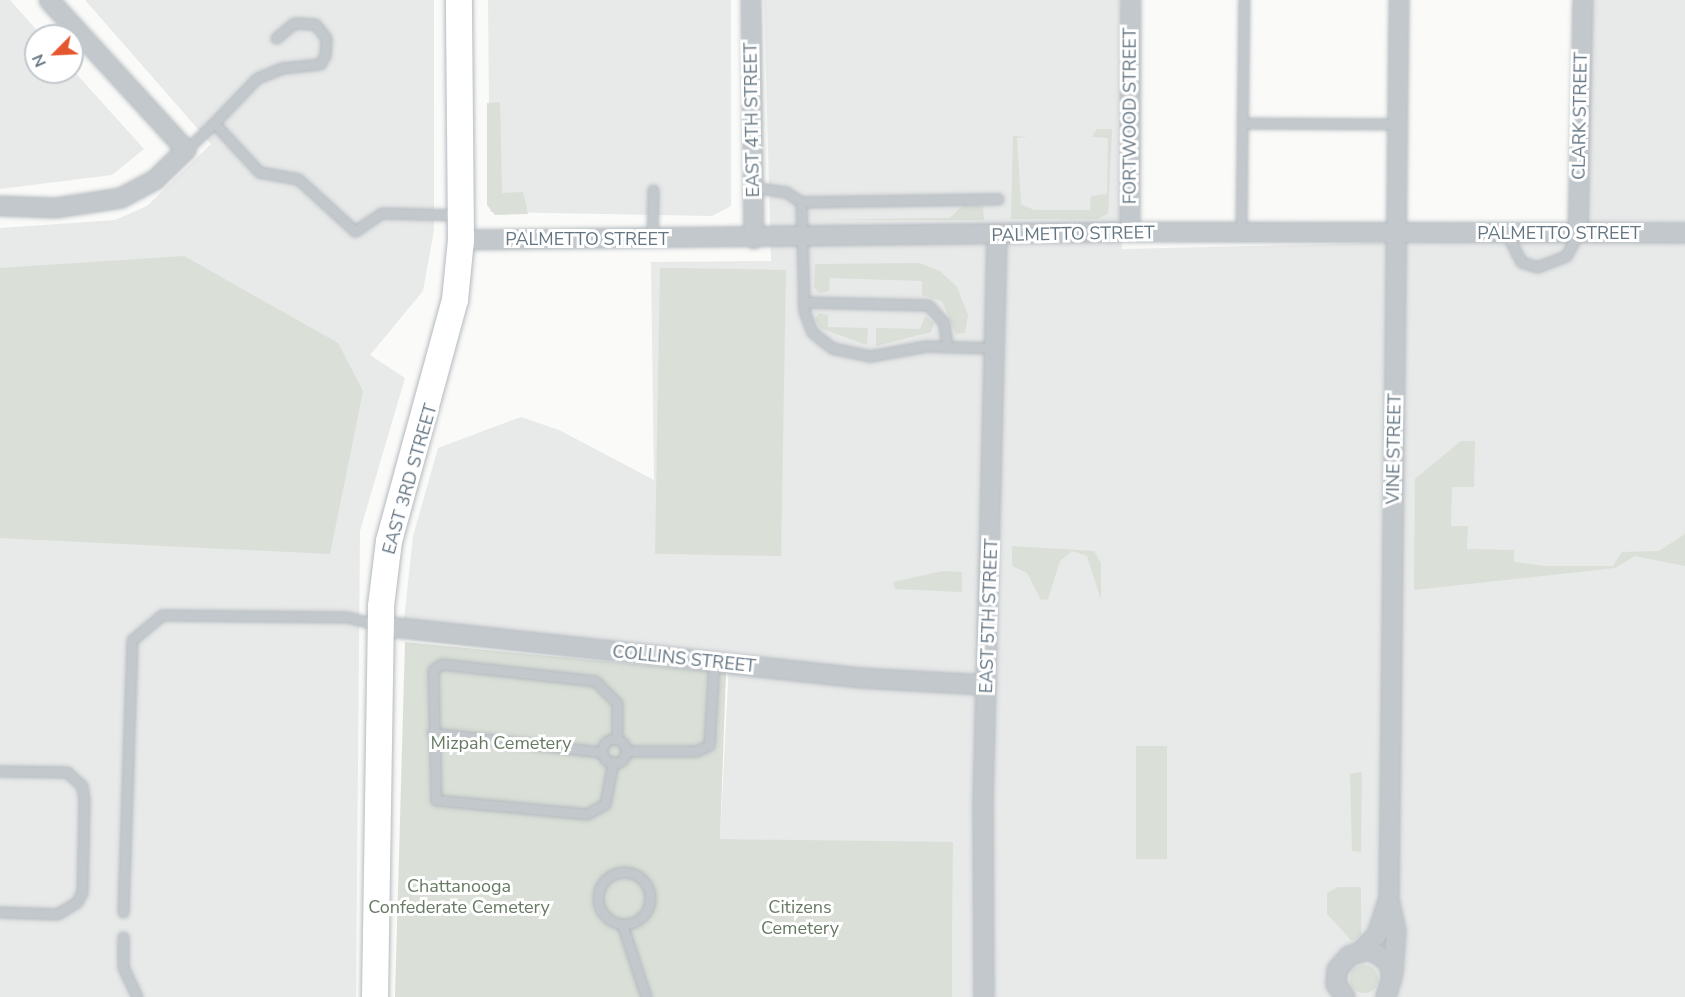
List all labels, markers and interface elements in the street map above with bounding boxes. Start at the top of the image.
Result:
north arrow [24,24,84,84]
street label: FORTWOOD STREET [1119,28,1141,204]
street label: EAST 4TH STREET [740,42,764,198]
text: N [27,51,52,70]
street label: CLARK STREET [1568,52,1592,180]
street label: PALMETTO STREET [991,222,1155,246]
street label: PALMETTO STREET [1477,222,1641,244]
street label: PALMETTO STREET [505,228,669,250]
street label: VINE STREET [1382,393,1406,505]
street label: EAST 3RD STREET [378,401,442,557]
street label: EAST 5TH STREET [976,538,1002,694]
street label: COLLINS STREET [611,641,757,677]
park label: Mizpah Cemetery [431,732,571,754]
park label: Chattanooga Confederate Cemetery [368,876,550,918]
park label: Citizens Cemetery [761,897,839,940]

